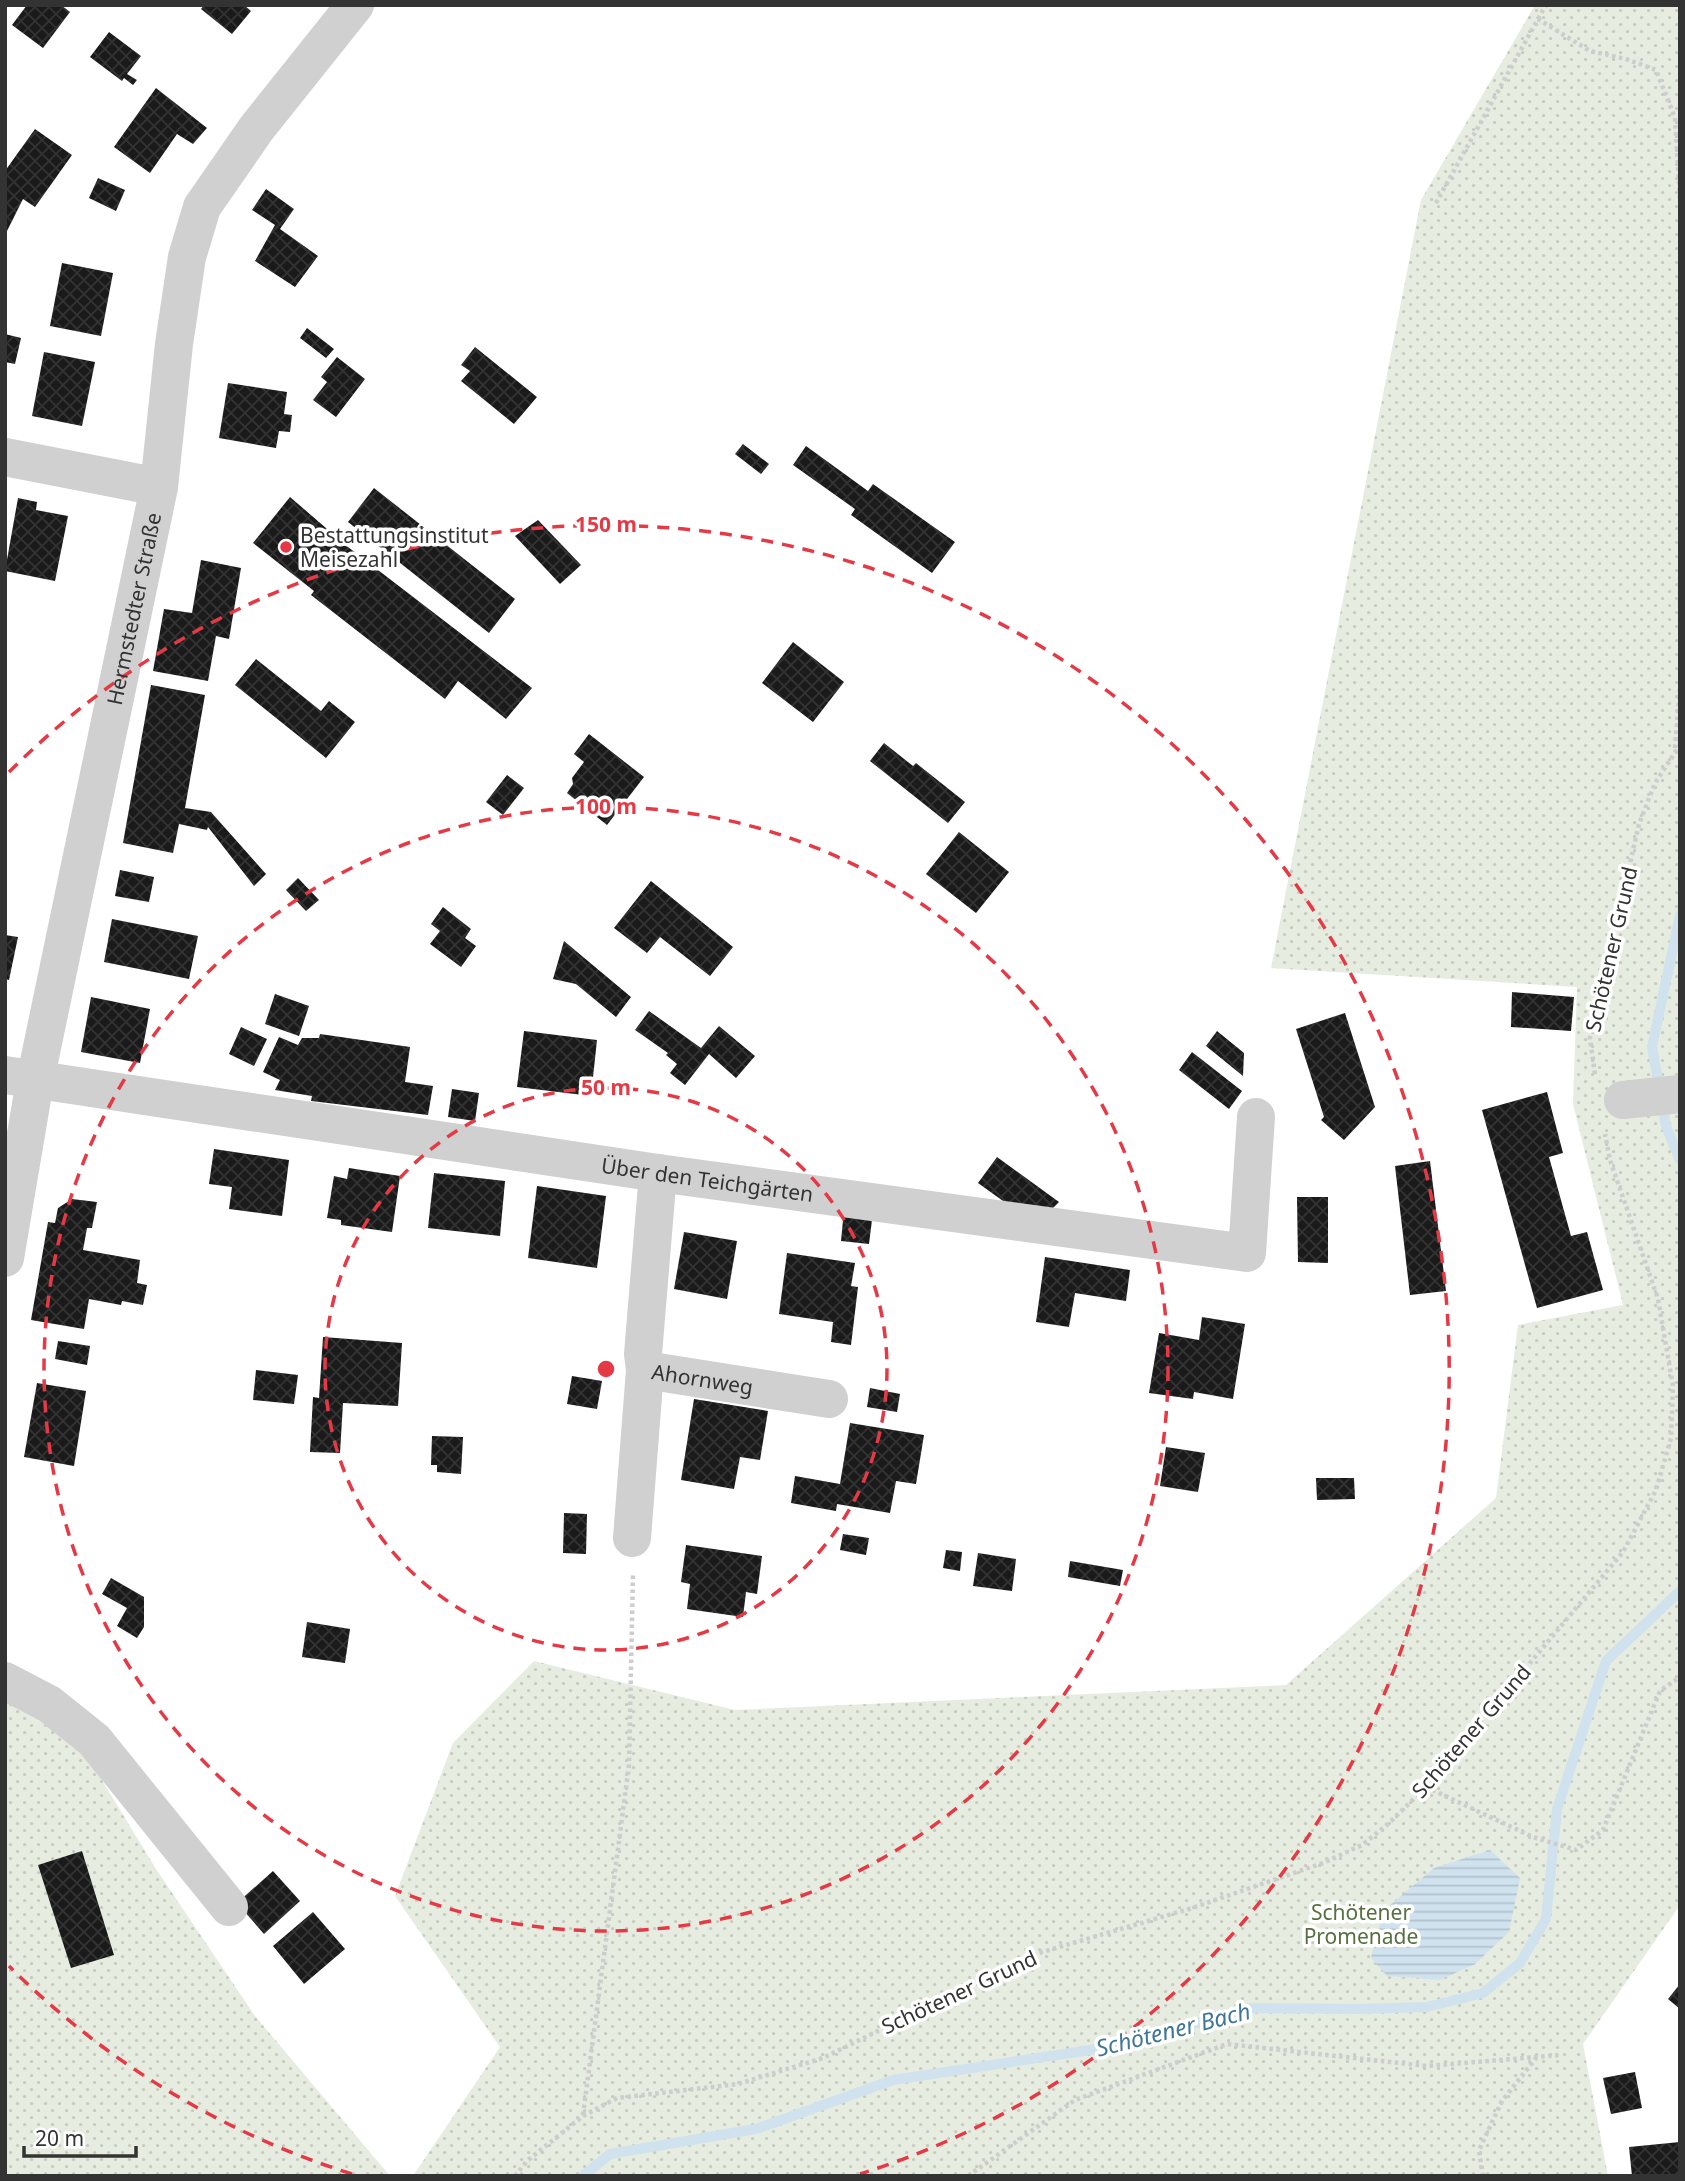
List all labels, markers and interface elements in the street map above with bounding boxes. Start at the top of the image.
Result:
street label: Hermstedter Straße [100,510,167,708]
text: 150 m [575,510,637,538]
place label: Bestattungsinstitut Meisezahl [300,521,489,573]
marker: Bestattungsinstitut Meisezahl [278,539,294,555]
text: 100 m [575,792,637,820]
street label: Schötener Grund [1578,864,1644,1034]
text: 50 m [581,1073,631,1101]
street label: Über den Teichgärten [599,1151,815,1208]
centre of rings [594,1357,618,1381]
street label: Ahornweg [650,1357,755,1401]
street label: Schötener Grund [1405,1658,1537,1804]
park label: Schötener Promenade [1304,1898,1418,1950]
street label: Schötener Grund [877,1944,1041,2040]
water label: Schötener Bach [1092,1994,1254,2064]
scale bar [24,2114,136,2158]
text: 20 m [35,2124,84,2152]

